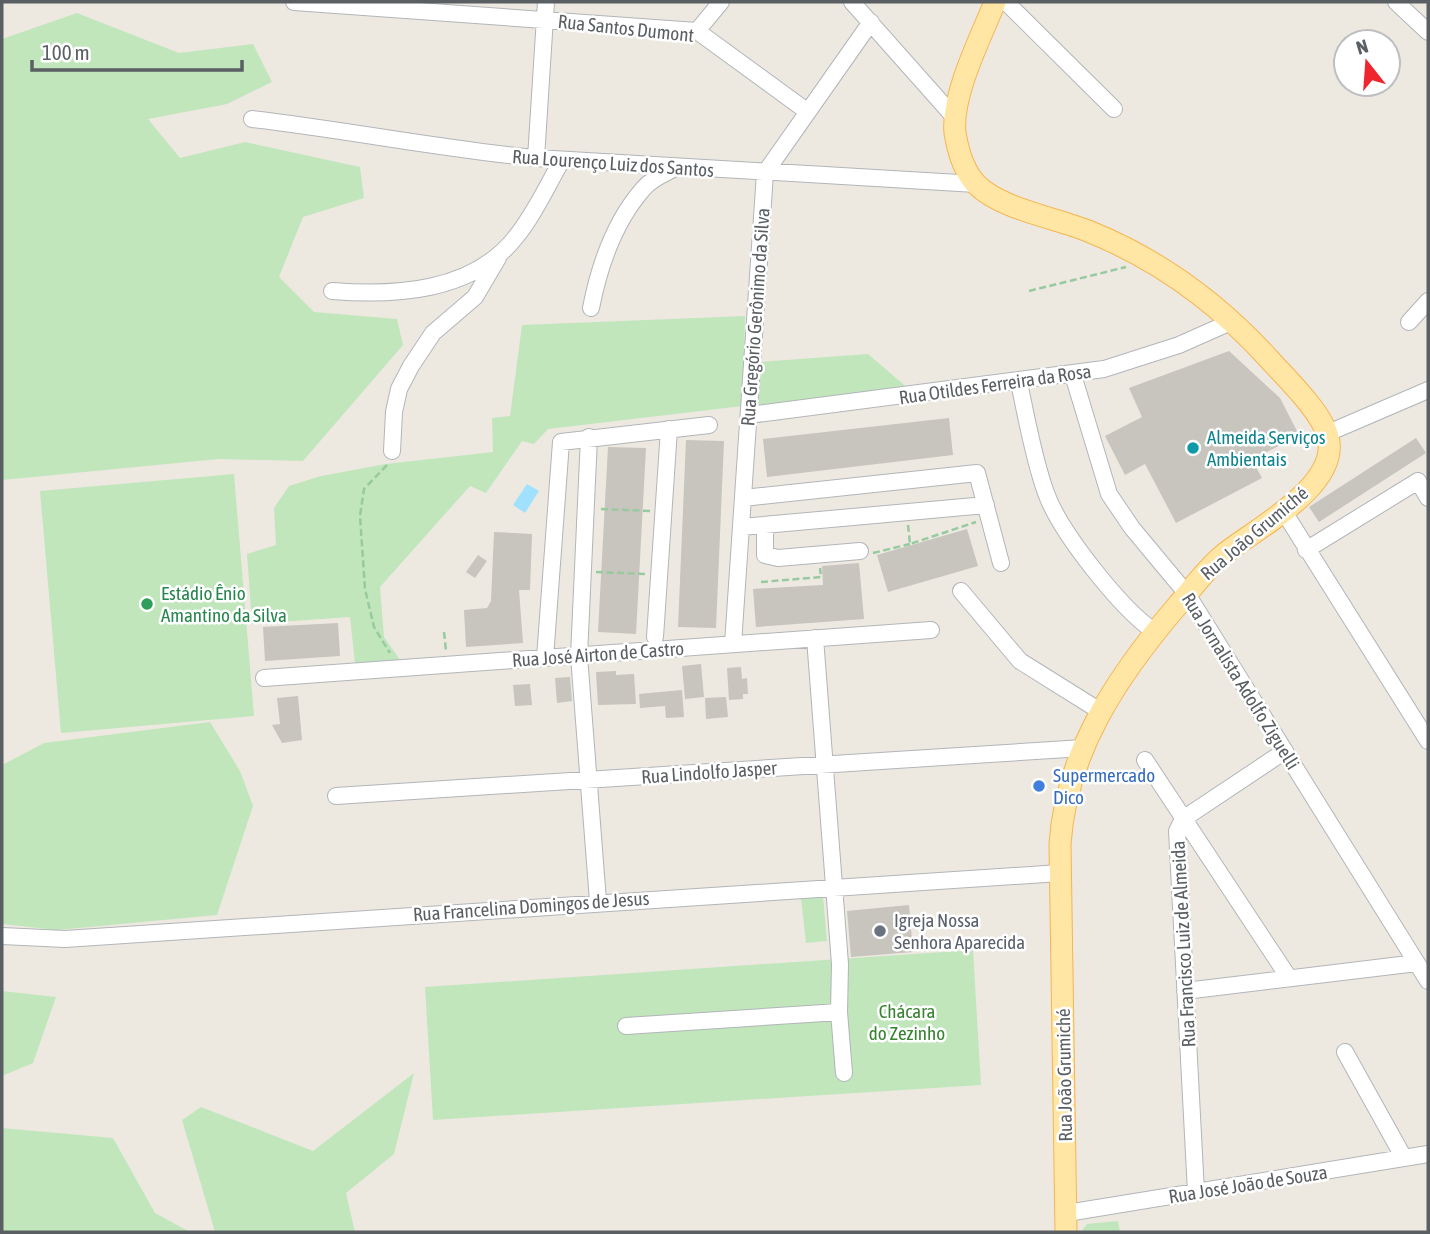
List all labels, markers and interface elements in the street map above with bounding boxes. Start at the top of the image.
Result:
street label: Rua Santos Dumont [557,10,695,46]
scale bar [32,28,242,72]
north arrow [1332,28,1402,98]
text: N [1353,35,1371,59]
text: 100 m [42,40,90,64]
street label: Rua Lourenço Luiz dos Santos [511,145,715,181]
street label: Rua Gregório Gerônimo da Silva [736,207,774,427]
street label: Rua Otildes Ferreira da Rosa [897,360,1093,408]
place label: Almeida Serviços Ambientais [1207,426,1326,470]
marker: Almeida Serviços Ambientais [1185,440,1201,456]
street label: Rua João Grumiché [1196,482,1312,584]
place label: Estádio Ênio Amantino da Silva [161,582,287,626]
street label: Rua Jornalista Adolfo Ziguelli [1178,589,1304,773]
marker: Estádio Ênio Amantino da Silva [139,596,155,612]
street label: Rua José Airton de Castro [511,637,685,671]
street label: Rua Lindolfo Jasper [641,756,778,788]
place label: Supermercado Dico [1053,764,1155,808]
marker: Supermercado Dico [1031,778,1047,794]
street label: Rua Francisco Luiz de Almeida [1167,840,1199,1048]
street label: Rua Francelina Domingos de Jesus [412,887,650,925]
place label: Igreja Nossa Senhora Aparecida [894,909,1025,953]
marker: Igreja Nossa Senhora Aparecida [872,923,888,939]
park label: Chácara do Zezinho [869,1000,945,1044]
street label: Rua João Grumiché [1052,1008,1076,1142]
street label: Rua José João de Souza [1167,1161,1329,1207]

